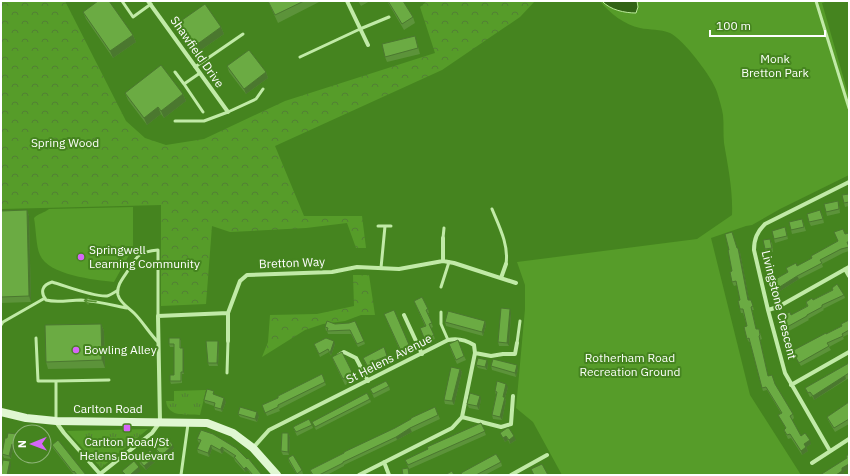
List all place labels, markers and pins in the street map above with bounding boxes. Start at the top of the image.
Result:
place label: Springwell Learning Community [89,242,200,271]
marker: Springwell Learning Community [76,252,86,262]
place label: Bowling Alley [84,342,157,357]
marker: Bowling Alley [71,345,81,355]
marker: Carlton Road/St Helens Boulevard [122,423,132,433]
place label: Carlton Road/St Helens Boulevard [79,434,175,463]

